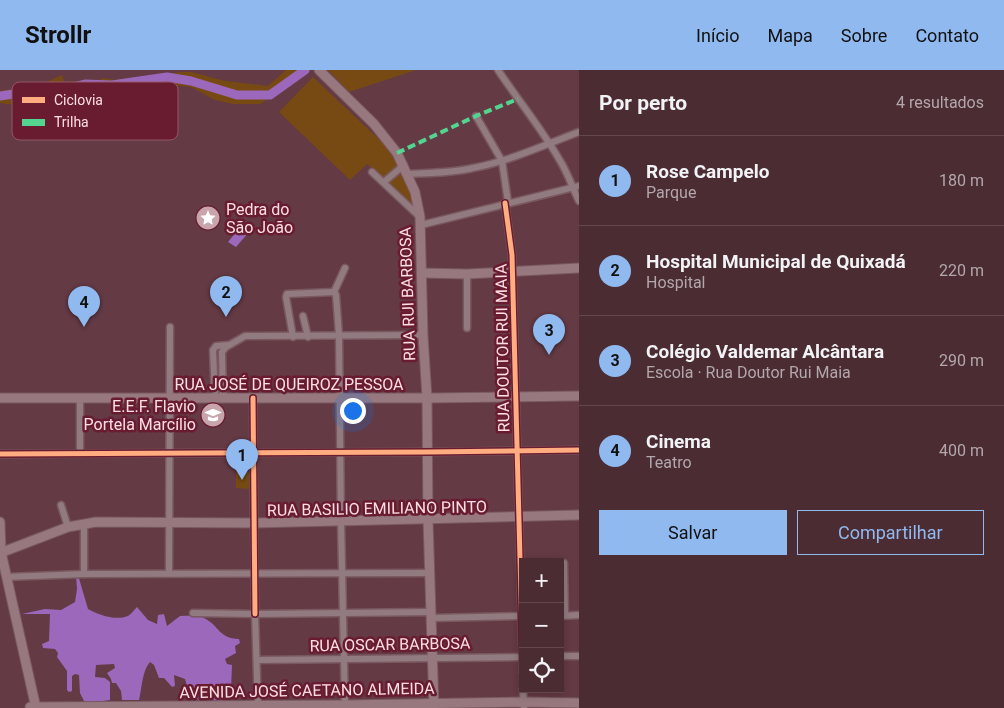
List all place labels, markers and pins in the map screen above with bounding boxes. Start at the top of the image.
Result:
place label: Pedra do São João [226,200,293,237]
place icon: Pedra do São João [195,205,221,231]
pin: 2 [210,276,242,317]
pin: 4 [68,286,100,327]
pin: 3 [533,314,565,355]
place label: E.E.F. Flavio Portela Marcílio [84,397,196,434]
school or university icon: E.E.F. Flavio Portela Marcílio [200,402,226,428]
pin: 1 [226,439,258,480]

